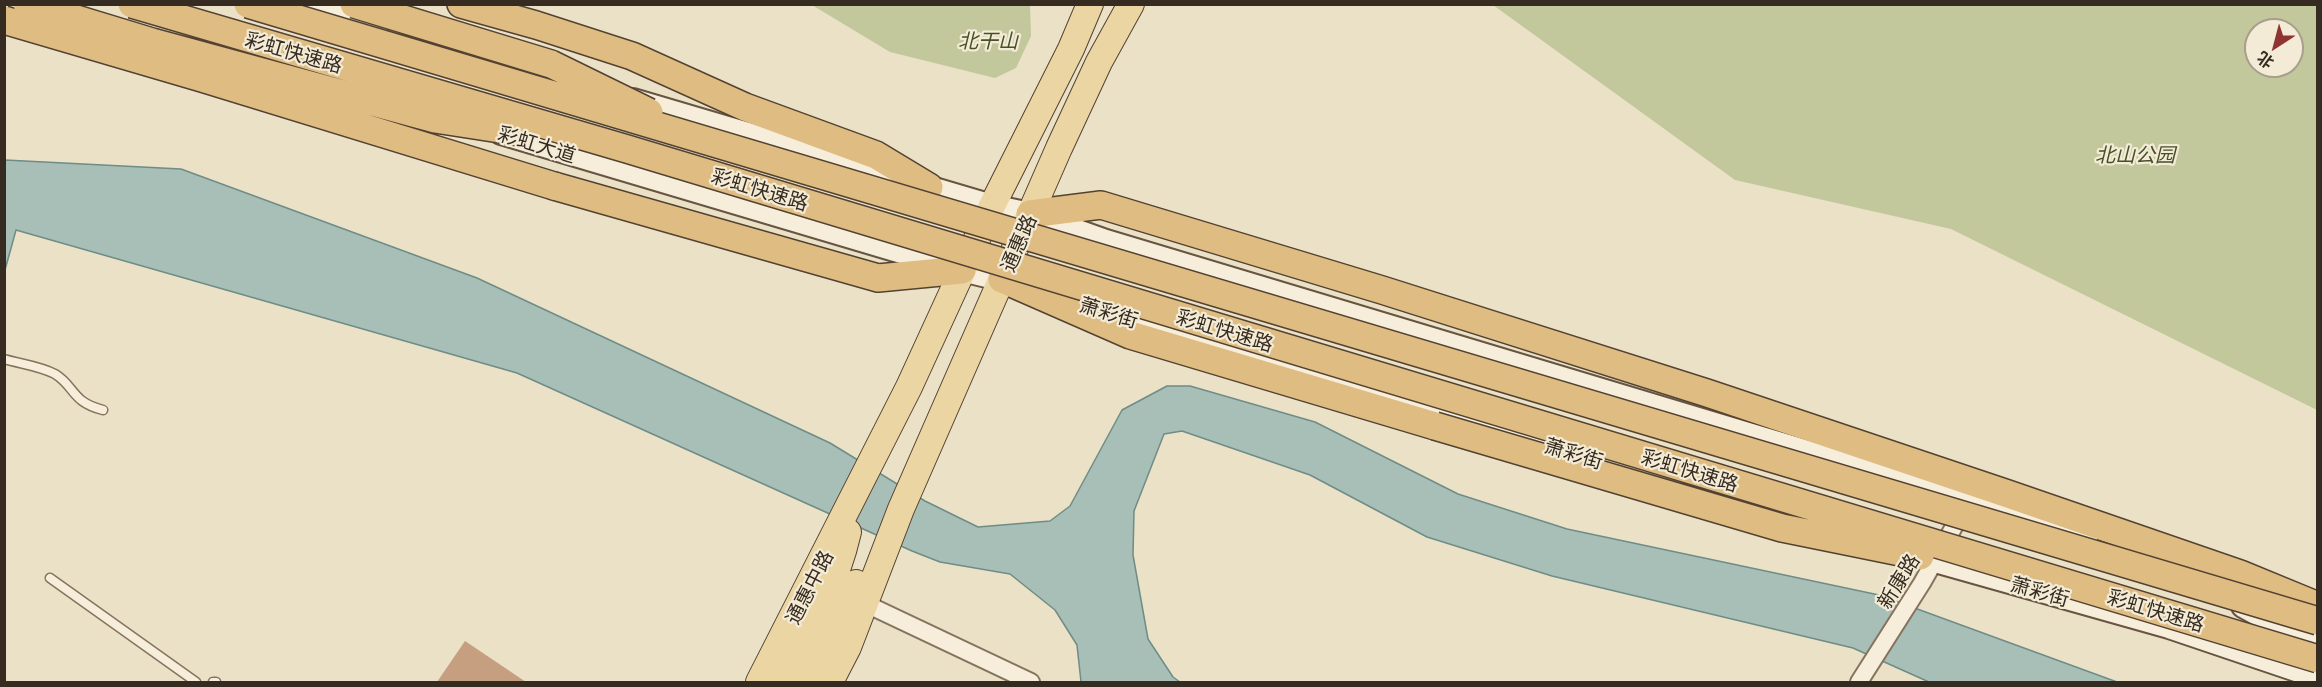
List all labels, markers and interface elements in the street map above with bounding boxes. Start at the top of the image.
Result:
north arrow [2244,18,2304,78]
street label: 彩虹快速路 [243,27,345,77]
park label: 北干山 [958,28,1018,52]
text: 北 [2251,47,2278,75]
street label: 彩虹大道 [495,121,579,167]
park label: 北山公园 [2095,142,2175,166]
street label: 彩虹快速路 [709,163,811,215]
street label: 通惠路 [995,211,1041,275]
street label: 萧彩街 [1077,292,1141,332]
street label: 彩虹快速路 [1174,304,1276,356]
street label: 萧彩街 [1542,433,1606,473]
street label: 彩虹快速路 [1639,444,1741,496]
street label: 通惠中路 [780,546,838,628]
street label: 新康路 [1872,549,1924,613]
street label: 萧彩街 [2008,571,2072,611]
street label: 彩虹快速路 [2105,584,2207,636]

